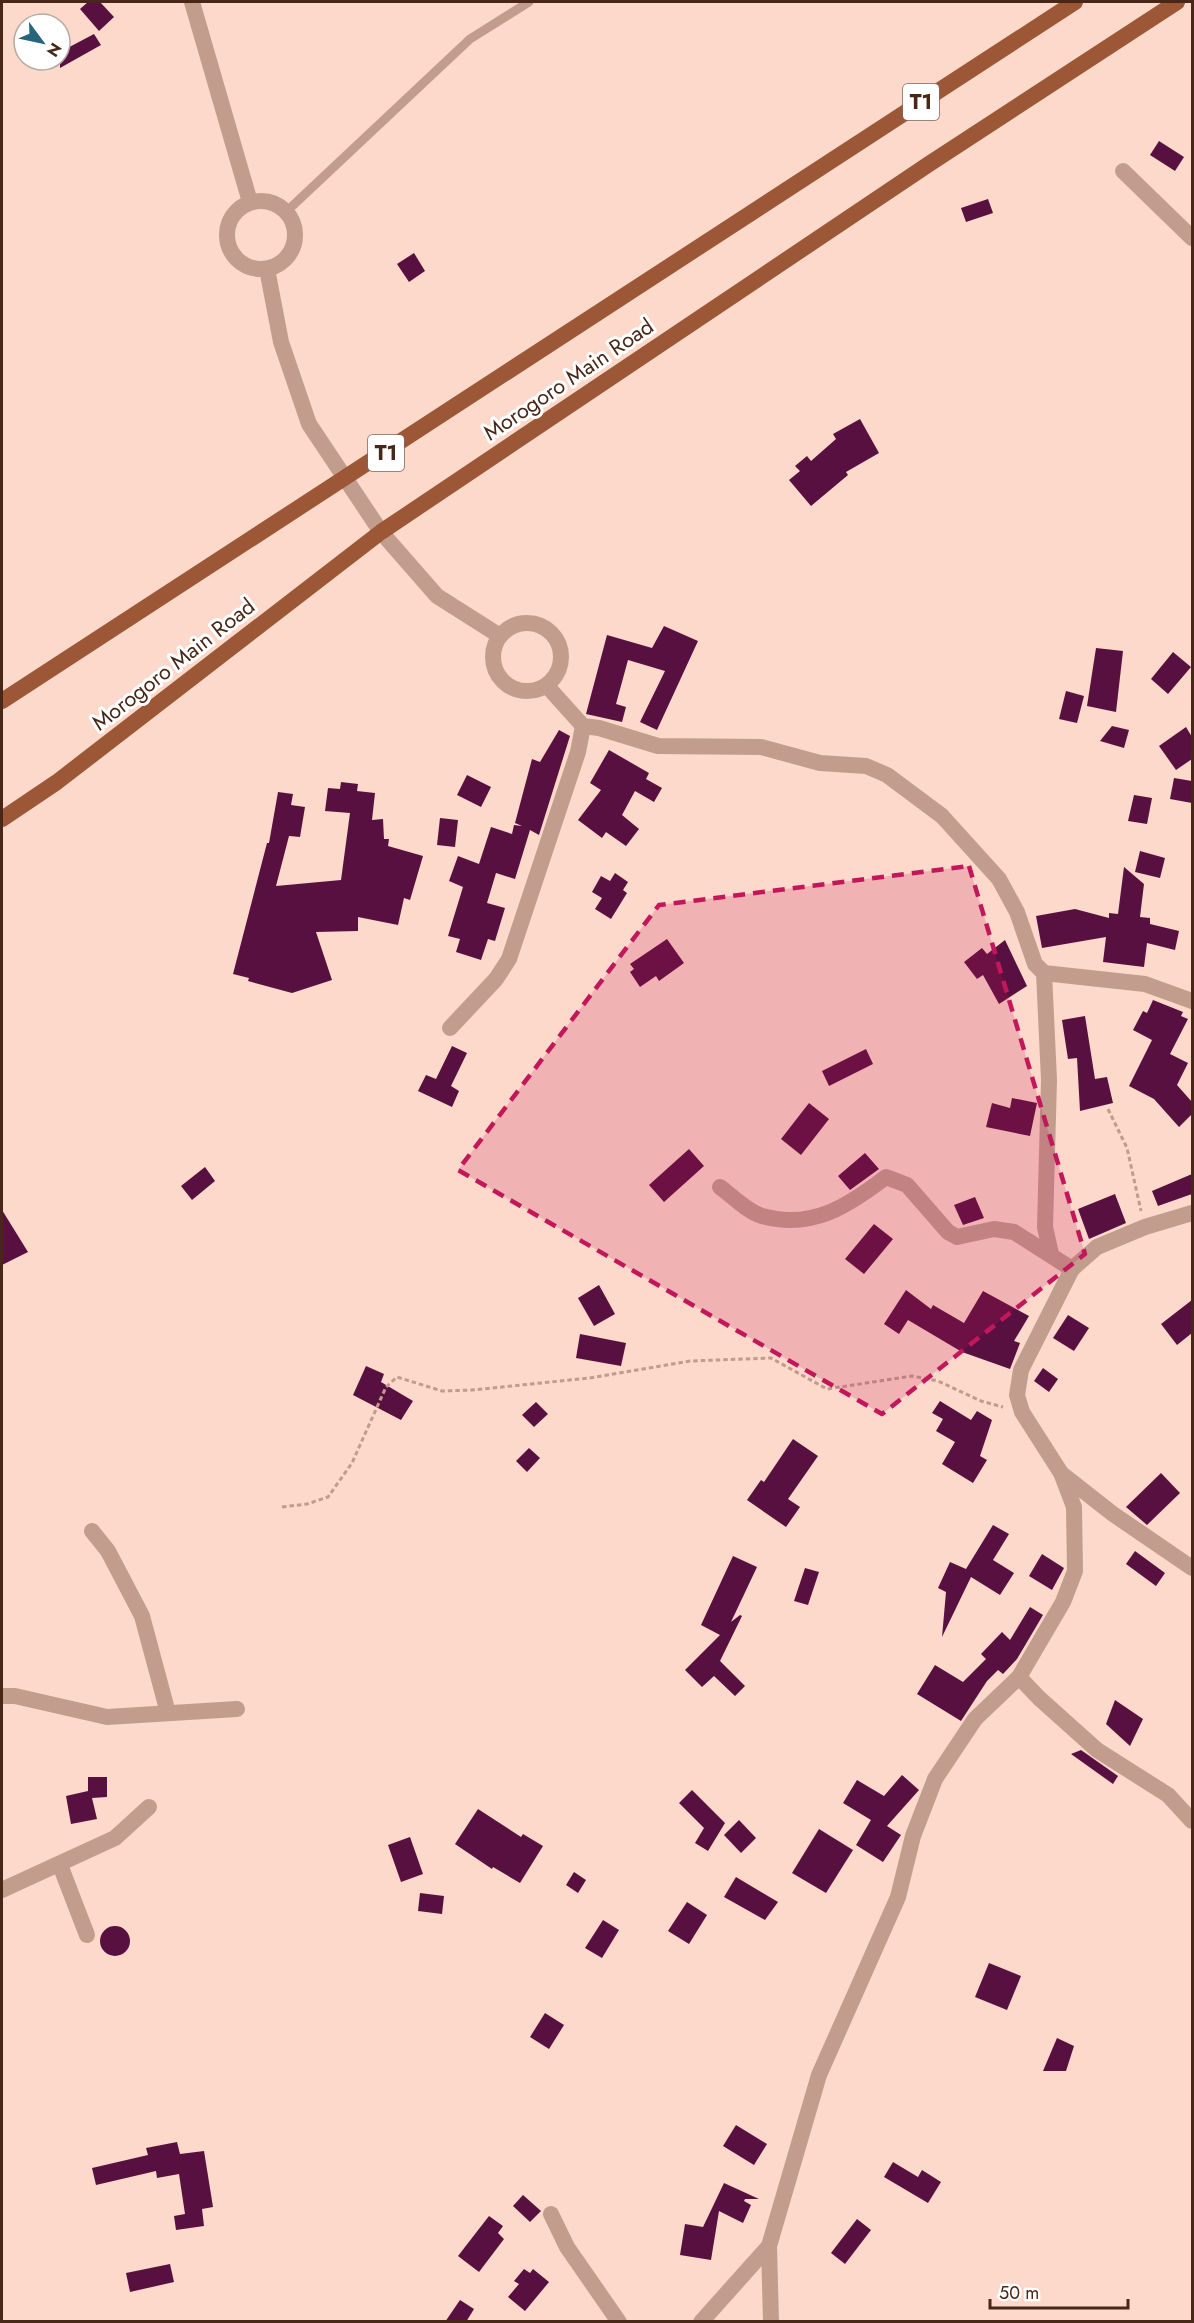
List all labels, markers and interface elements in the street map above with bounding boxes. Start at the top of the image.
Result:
north arrow [12,12,72,72]
text: N [41,38,67,61]
road number: T1 [903,84,939,120]
street label: Morogoro Main Road [476,310,660,448]
road number: T1 [368,435,404,471]
street label: Morogoro Main Road [85,590,261,738]
scale bar [990,2272,1128,2310]
text: 50 m [999,2280,1039,2306]

